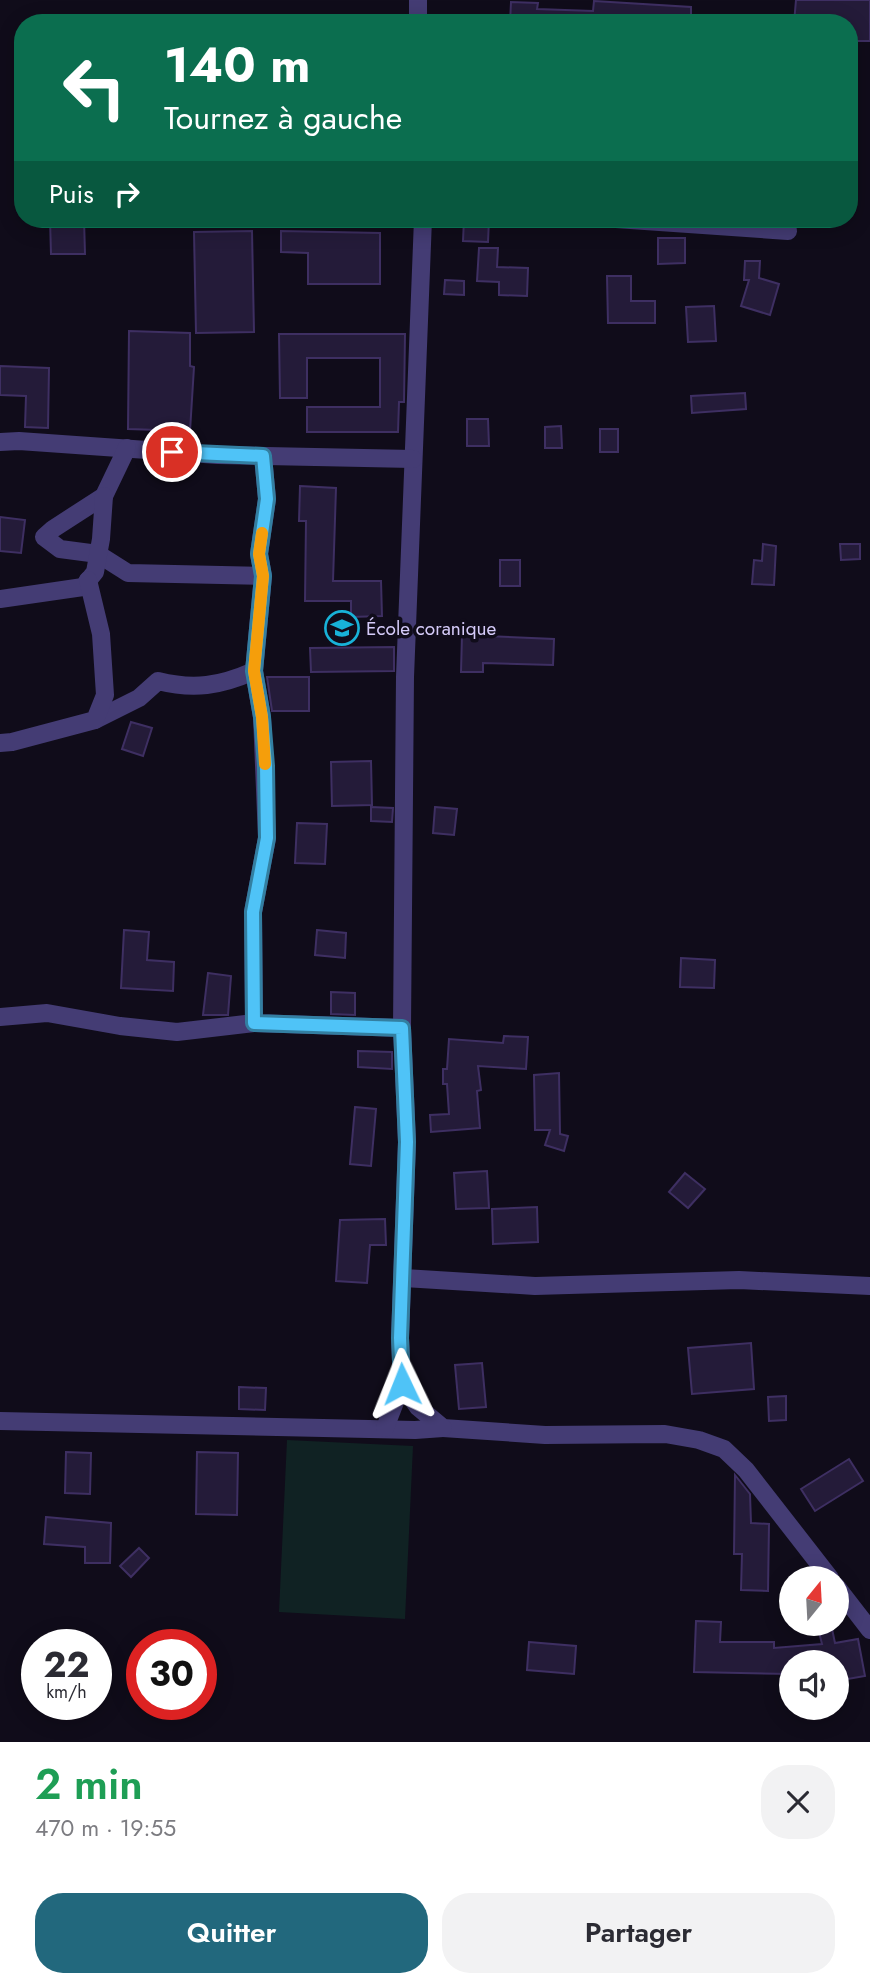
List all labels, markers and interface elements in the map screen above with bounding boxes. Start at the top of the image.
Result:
text: 140 m [164,30,310,100]
icon: left [49,42,140,133]
text: Tournez à gauche [164,95,402,141]
text: Puis [49,175,94,213]
icon: right [108,175,146,213]
pin [142,422,202,482]
icon: arrive [153,433,191,471]
school or university icon: École coranique [323,609,361,647]
place label: École coranique [366,615,497,642]
position arrow [365,1347,439,1421]
north arrow [779,1566,849,1636]
map controls [779,1566,849,1720]
speed limit sign: 30 [126,1629,217,1720]
text: 22 [44,1640,89,1690]
button: sound [779,1650,849,1720]
text: km/h [46,1679,87,1705]
text: 2 min [35,1754,143,1815]
button: close [761,1765,835,1839]
text: 470 m · 19:55 [35,1811,176,1845]
button: Quitter [35,1893,428,1973]
button: Partager [442,1893,835,1973]

